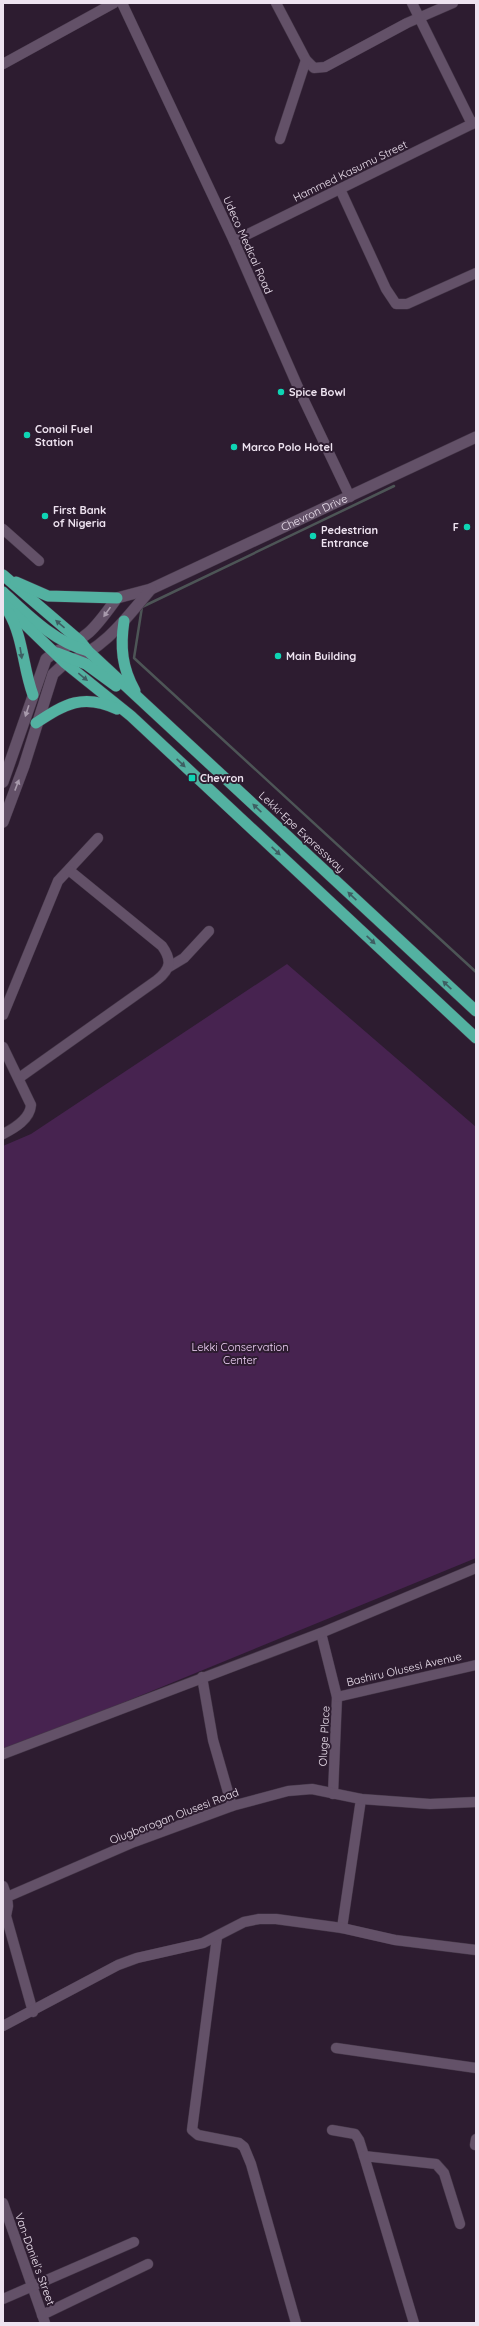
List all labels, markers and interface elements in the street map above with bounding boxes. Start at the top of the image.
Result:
street label: Hammed Kasumu Street [291,137,410,205]
street label: Udeco Medical Road [220,194,276,296]
place label: Spice Bowl [289,385,346,399]
marker: Spice Bowl [276,387,286,397]
place label: Conoil Fuel Station [35,422,93,449]
marker: Conoil Fuel Station [22,430,32,440]
place label: Marco Polo Hotel [242,440,333,454]
marker: Marco Polo Hotel [229,442,239,452]
street label: Chevron Drive [278,491,350,534]
place label: First Bank of Nigeria [53,503,106,530]
marker: First Bank of Nigeria [40,511,50,521]
place label: F [453,520,459,534]
marker: F [462,522,472,532]
place label: Pedestrian Entrance [321,523,378,550]
marker: Pedestrian Entrance [308,531,318,541]
one-way arrow [103,607,111,618]
one-way arrow [55,619,65,628]
one-way arrow [19,647,25,659]
place label: Main Building [286,649,356,663]
marker: Main Building [273,651,283,661]
one-way arrow [77,673,88,682]
one-way arrow [24,706,30,718]
one-way arrow [176,758,186,767]
place label: Chevron [200,771,244,785]
marker: Chevron [187,773,197,783]
one-way arrow [14,779,20,791]
street label: Lekki-Epe Expressway [256,788,348,876]
one-way arrow [252,803,262,813]
one-way arrow [271,847,281,856]
one-way arrow [347,891,357,901]
one-way arrow [366,935,376,945]
one-way arrow [442,980,453,989]
park label: Lekki Conservation Center [191,1340,289,1367]
street label: Bashiru Olusesi Avenue [345,1649,463,1689]
street label: Oluge Place [315,1705,333,1767]
street label: Olugborogan Olusesi Road [108,1785,240,1847]
street label: Van-Daniel’s Street [12,2211,58,2307]

